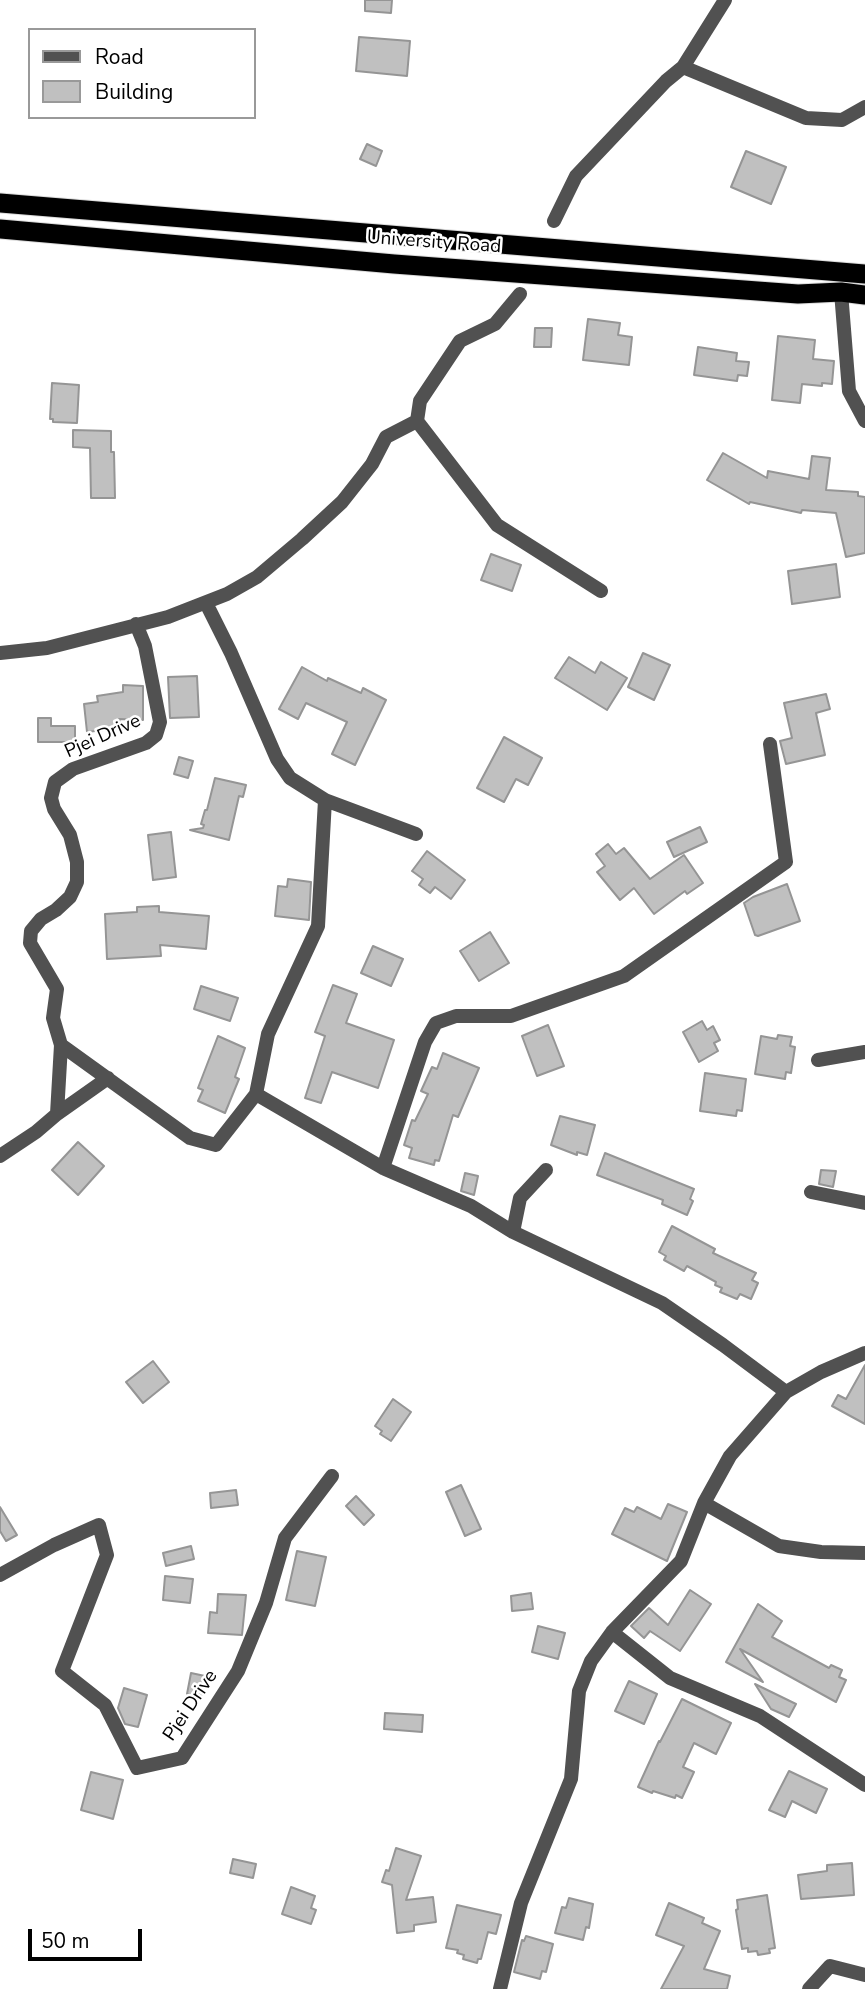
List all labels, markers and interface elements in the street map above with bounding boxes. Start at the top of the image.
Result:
legend [28,28,256,119]
text: Road [95,43,144,71]
text: Building [95,78,173,106]
street label: University Road [366,227,502,259]
street label: Pjei Drive [61,710,145,764]
street label: Pjei Drive [159,1666,223,1746]
scale bar [32,1916,145,1960]
text: 50 m [41,1927,90,1955]

